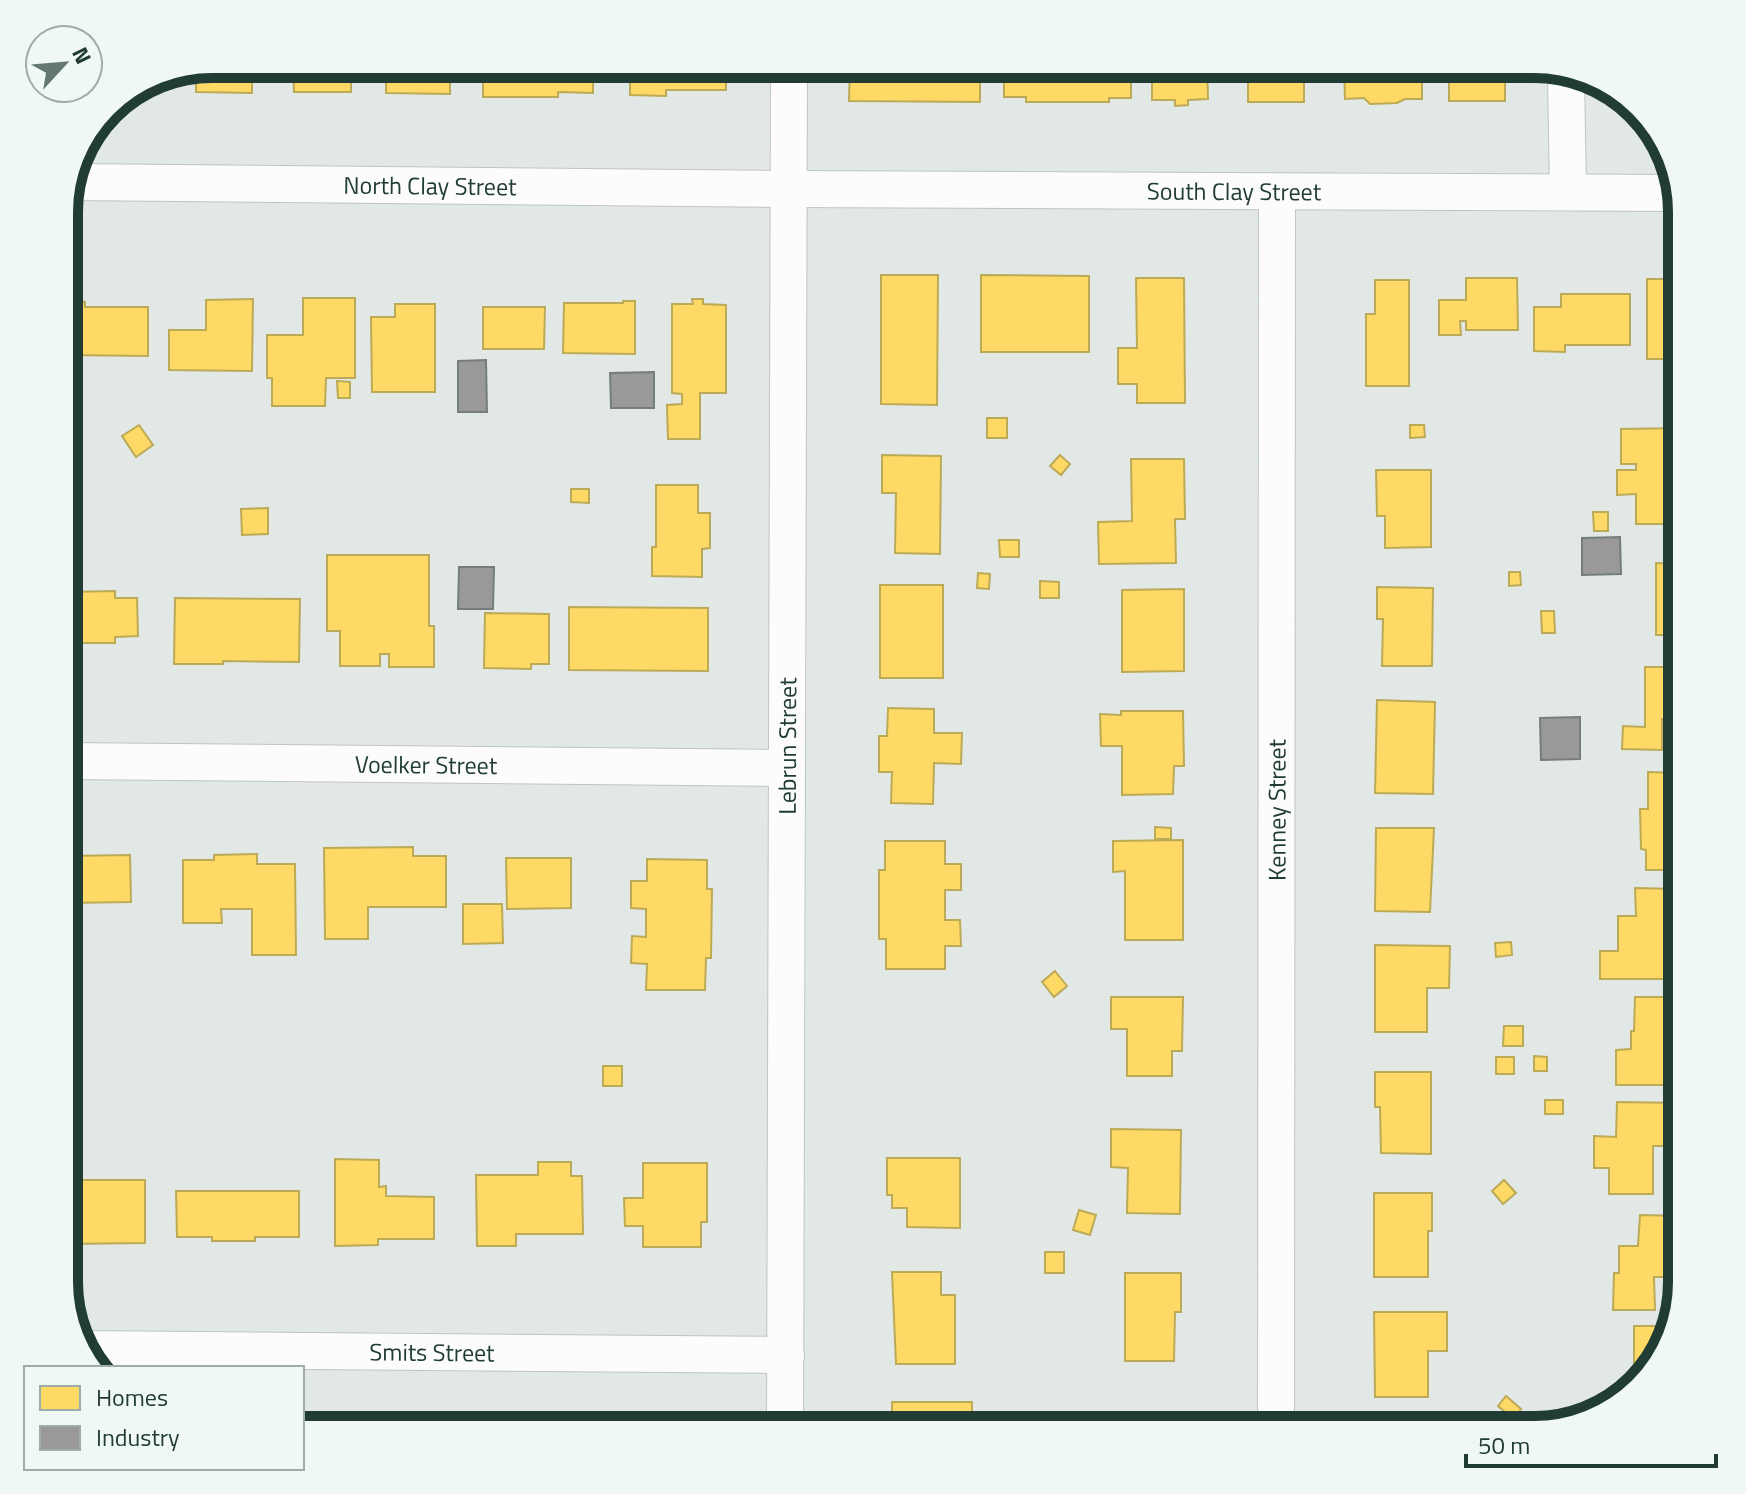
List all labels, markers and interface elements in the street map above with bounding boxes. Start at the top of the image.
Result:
north arrow [24,24,104,104]
text: N [63,41,101,70]
street label: North Clay Street [343,167,517,204]
street label: South Clay Street [1147,173,1322,209]
street label: Lebrun Street [769,677,805,815]
street label: Kenney Street [1258,738,1295,881]
street label: Voelker Street [355,746,498,783]
street label: Smits Street [369,1333,495,1371]
legend [24,1366,304,1470]
text: Homes [96,1379,168,1415]
scale bar [1466,1418,1716,1468]
text: Industry [96,1419,180,1455]
text: 50 m [1478,1427,1530,1463]

